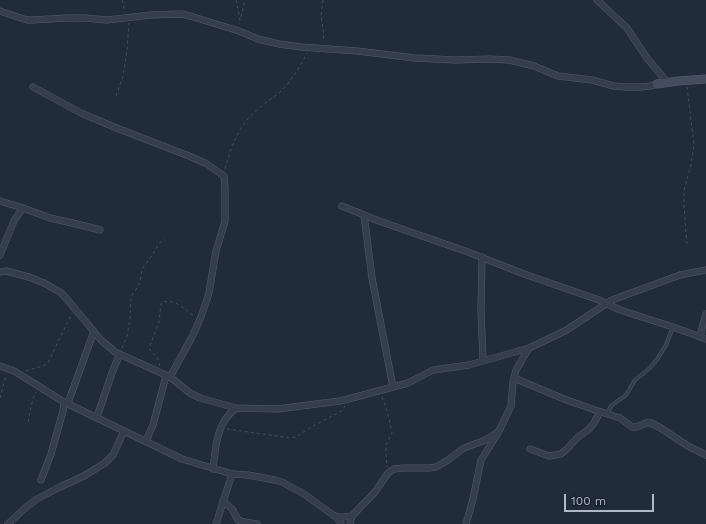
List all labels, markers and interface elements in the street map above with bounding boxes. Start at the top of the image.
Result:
scale bar [566,486,656,512]
text: 100 m [571,494,606,508]

